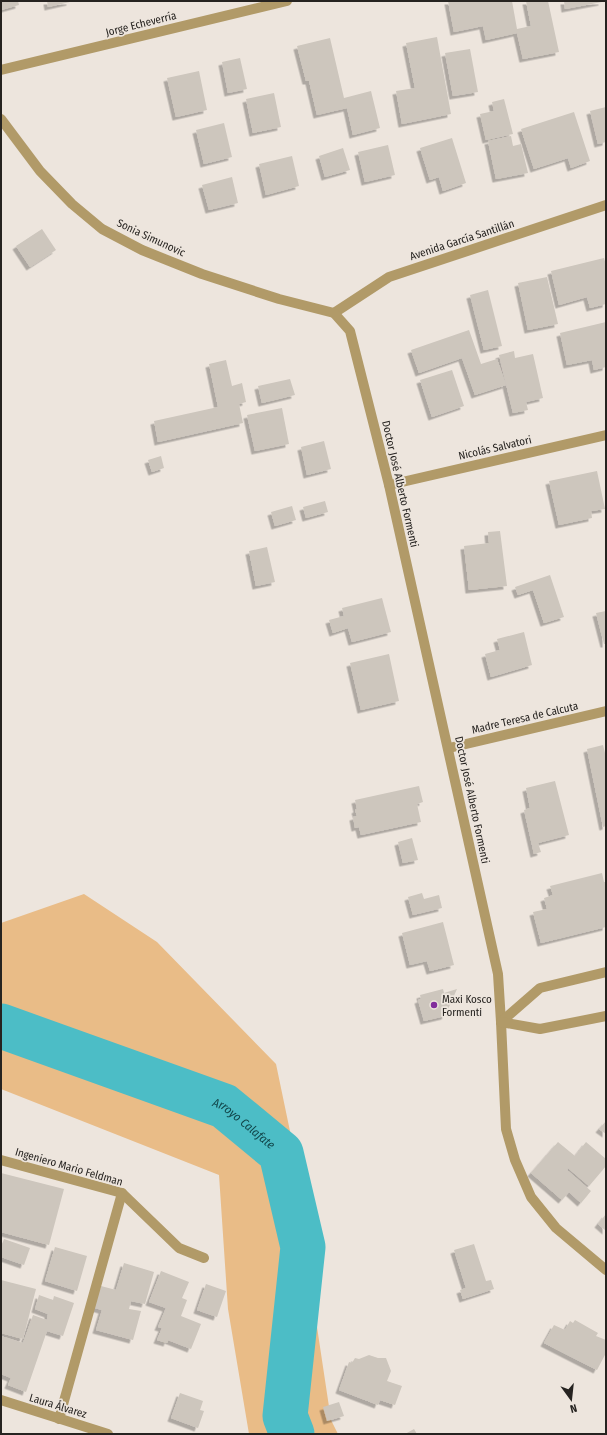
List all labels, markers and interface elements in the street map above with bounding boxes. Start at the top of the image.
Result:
street label: Jorge Echeverría [104,9,178,39]
street label: Sonia Simunovic [115,216,188,260]
street label: Avenida García Santillán [408,217,516,263]
street label: Doctor José Alberto Formenti [379,419,421,549]
street label: Nicolás Salvatori [457,433,533,463]
street label: Madre Teresa de Calcuta [470,699,580,737]
street label: Doctor José Alberto Formenti [452,735,492,865]
place label: Maxi Kosco Formenti [442,993,492,1019]
marker: Maxi Kosco Formenti [429,1000,439,1010]
water label: Arroyo Calafate [210,1095,278,1152]
street label: Ingeniero Mario Feldman [14,1145,124,1189]
north arrow [551,1379,591,1419]
street label: Laura Álvarez [28,1390,89,1421]
text: N [569,1401,578,1415]

